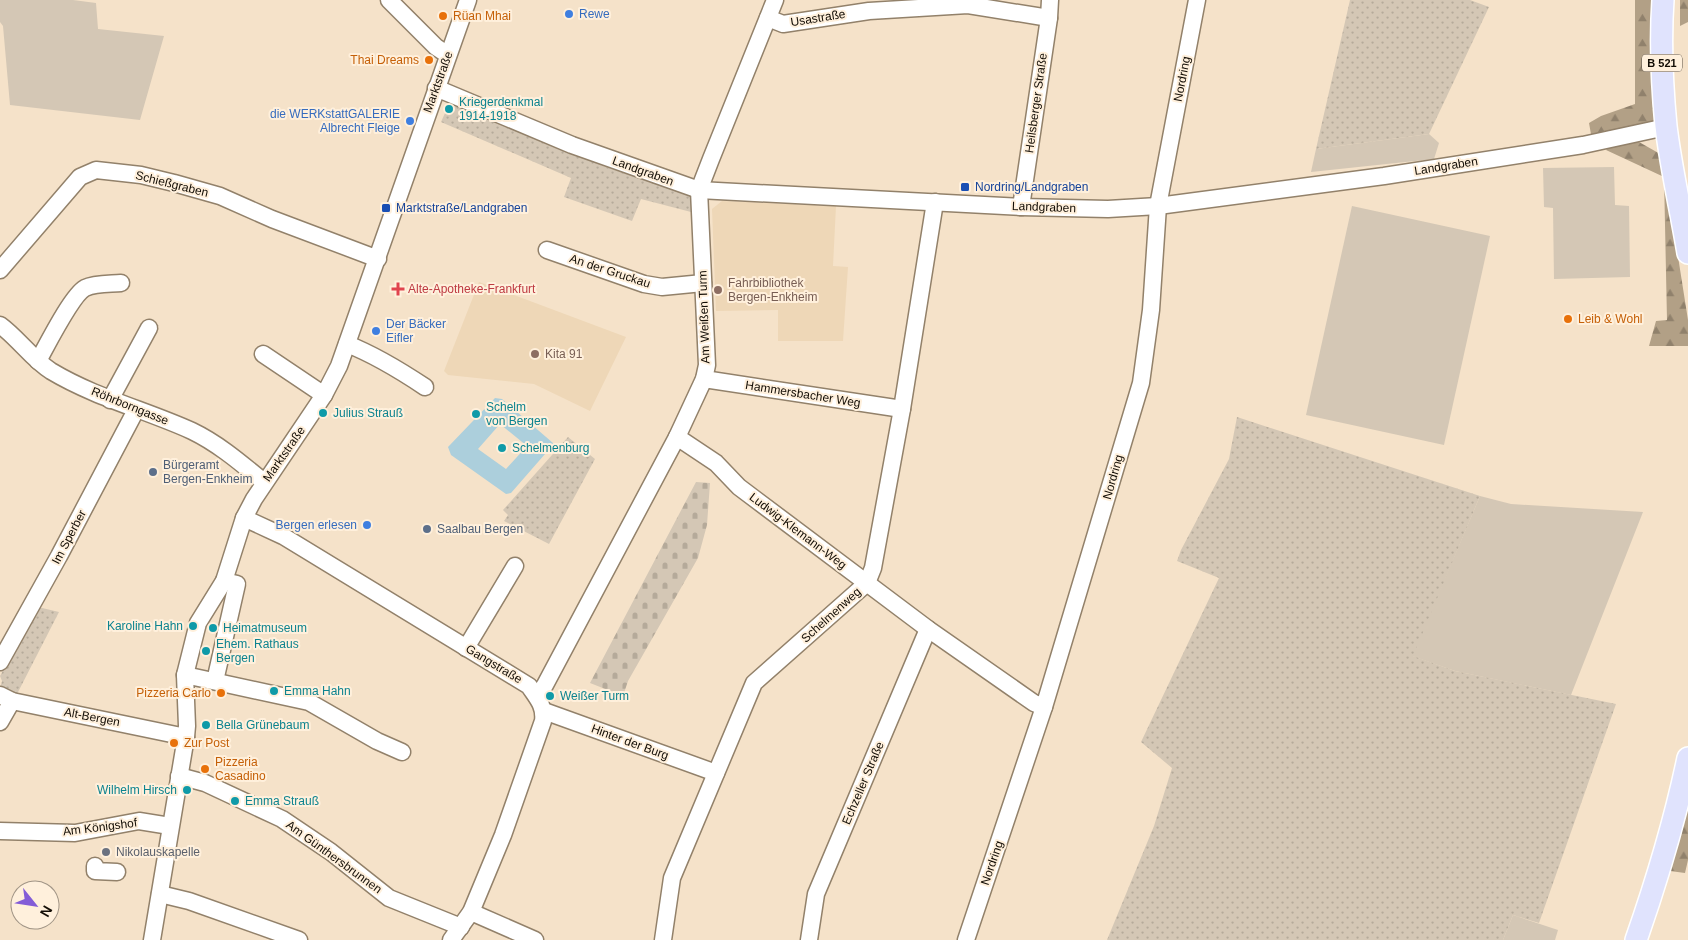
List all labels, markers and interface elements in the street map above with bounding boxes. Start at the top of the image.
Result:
place label: Rewe [579,7,610,21]
street label: Usastraße [790,7,847,29]
marker: Rewe [563,8,575,20]
place label: Rüan Mhai [453,9,511,23]
marker: Rüan Mhai [437,10,449,22]
street label: Marktstraße [420,49,456,114]
street label: Heilsberger Straße [1022,52,1050,154]
place label: Thai Dreams [350,53,419,67]
marker: Thai Dreams [423,54,435,66]
road number: B 521 [1642,54,1682,72]
street label: Nordring [1171,55,1193,103]
place label: Kriegerdenkmal 1914-1918 [459,95,543,123]
marker: Kriegerdenkmal 1914-1918 [443,103,455,115]
place label: die WERKstattGALERIE Albrecht Fleige [270,107,400,135]
marker: die WERKstattGALERIE Albrecht Fleige [404,115,416,127]
street label: Landgraben [611,153,675,189]
street label: Landgraben [1413,154,1479,178]
street label: Schießgraben [134,168,210,200]
place label: Nordring/Landgraben [975,180,1088,194]
marker: Nordring/Landgraben [959,181,971,193]
street label: Landgraben [1012,199,1076,215]
place label: Marktstraße/Landgraben [396,201,527,215]
marker: Marktstraße/Landgraben [380,202,392,214]
street label: An der Gruckau [568,251,652,291]
street label: Am Weißen Turm [695,270,713,364]
place label: Fahrbibliothek Bergen-Enkheim [728,276,817,304]
place label: Alte-Apotheke-Frankfurt [408,282,536,296]
marker: Alte-Apotheke-Frankfurt [392,283,404,295]
marker: Fahrbibliothek Bergen-Enkheim [712,284,724,296]
place label: Leib & Wohl [1578,312,1642,326]
marker: Leib & Wohl [1562,313,1574,325]
place label: Der Bäcker Eifler [386,317,446,345]
marker: Der Bäcker Eifler [370,325,382,337]
place label: Kita 91 [545,347,583,361]
marker: Kita 91 [529,348,541,360]
street label: Hammersbacher Weg [744,378,862,410]
street label: Röhrborngasse [89,384,171,428]
place label: Schelm von Bergen [486,400,547,428]
place label: Julius Strauß [333,406,403,420]
marker: Julius Strauß [317,407,329,419]
marker: Schelm von Bergen [470,408,482,420]
street label: Marktstraße [260,424,308,484]
place label: Schelmenburg [512,441,589,455]
marker: Schelmenburg [496,442,508,454]
street label: Nordring [1100,453,1126,501]
place label: Bürgeramt Bergen-Enkheim [163,458,252,486]
marker: Bürgeramt Bergen-Enkheim [147,466,159,478]
street label: Ludwig-Klemann-Weg [747,490,849,572]
street label: Im Sperber [49,508,89,566]
place label: Bergen erlesen [276,518,357,532]
marker: Bergen erlesen [361,519,373,531]
place label: Saalbau Bergen [437,522,523,536]
marker: Saalbau Bergen [421,523,433,535]
street label: Schelmenweg [798,585,864,645]
place label: Karoline Hahn [107,619,183,633]
marker: Karoline Hahn [187,620,199,632]
place label: Heimatmuseum [223,621,307,635]
marker: Heimatmuseum [207,622,219,634]
place label: Ehem. Rathaus Bergen [216,637,299,665]
street label: Gangstraße [463,642,525,686]
marker: Ehem. Rathaus Bergen [200,645,212,657]
place label: Emma Hahn [284,684,351,698]
marker: Emma Hahn [268,685,280,697]
place label: Pizzeria Carlo [136,686,211,700]
marker: Pizzeria Carlo [215,687,227,699]
place label: Weißer Turm [560,689,629,703]
marker: Weißer Turm [544,690,556,702]
street label: Alt-Bergen [63,705,121,729]
place label: Bella Grünebaum [216,718,309,732]
marker: Bella Grünebaum [200,719,212,731]
street label: Hinter der Burg [589,722,671,762]
place label: Zur Post [184,736,230,750]
marker: Zur Post [168,737,180,749]
street label: Echzeller Straße [839,739,887,827]
place label: Pizzeria Casadino [215,755,266,783]
marker: Pizzeria Casadino [199,763,211,775]
place label: Wilhelm Hirsch [97,783,177,797]
marker: Wilhelm Hirsch [181,784,193,796]
place label: Emma Strauß [245,794,319,808]
marker: Emma Strauß [229,795,241,807]
street label: Am Königshof [62,815,139,839]
street label: Am Günthersbrunnen [283,818,385,896]
street label: Nordring [978,839,1006,887]
place label: Nikolauskapelle [116,845,200,859]
marker: Nikolauskapelle [100,846,112,858]
north arrow [10,880,60,930]
text: N [37,903,56,920]

